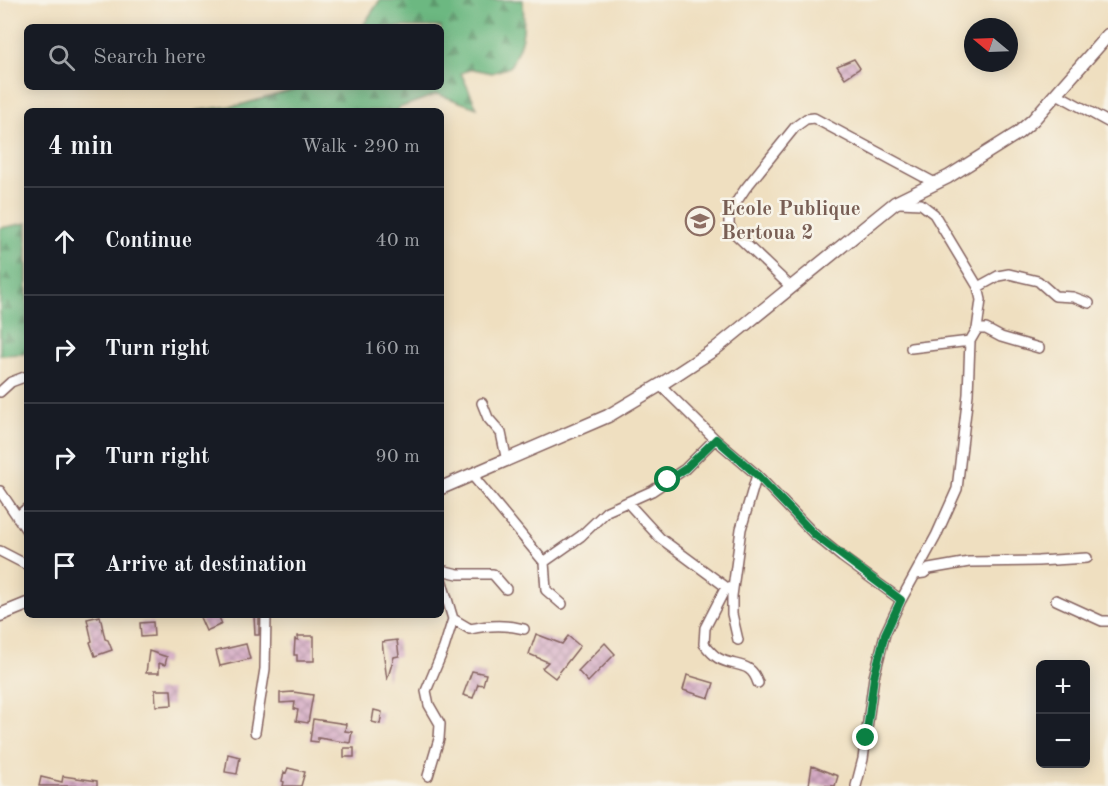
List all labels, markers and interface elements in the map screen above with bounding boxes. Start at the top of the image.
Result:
north arrow [964,18,1018,72]
search box [24,24,444,90]
icon: search [45,41,78,74]
text: Search here [93,46,206,68]
text: 4 min [48,134,113,160]
text: Walk · 290 m [301,137,420,157]
place label: Ecole Publique Bertoua 2 [721,199,861,244]
school or university icon: Ecole Publique Bertoua 2 [684,205,716,237]
icon: ahead [48,225,81,258]
text: Continue [105,230,192,252]
text: 40 m [375,231,420,251]
icon: right [48,333,81,366]
text: Turn right [105,338,209,360]
text: 160 m [364,339,420,359]
icon: right [48,441,81,474]
text: Turn right [105,446,209,468]
text: 90 m [375,447,420,467]
route start [654,466,680,492]
icon: arrive [48,549,81,582]
text: Arrive at destination [105,554,307,576]
map controls [1036,660,1090,768]
button: + [1036,660,1090,714]
button: − [1036,714,1090,768]
route end [852,724,878,750]

